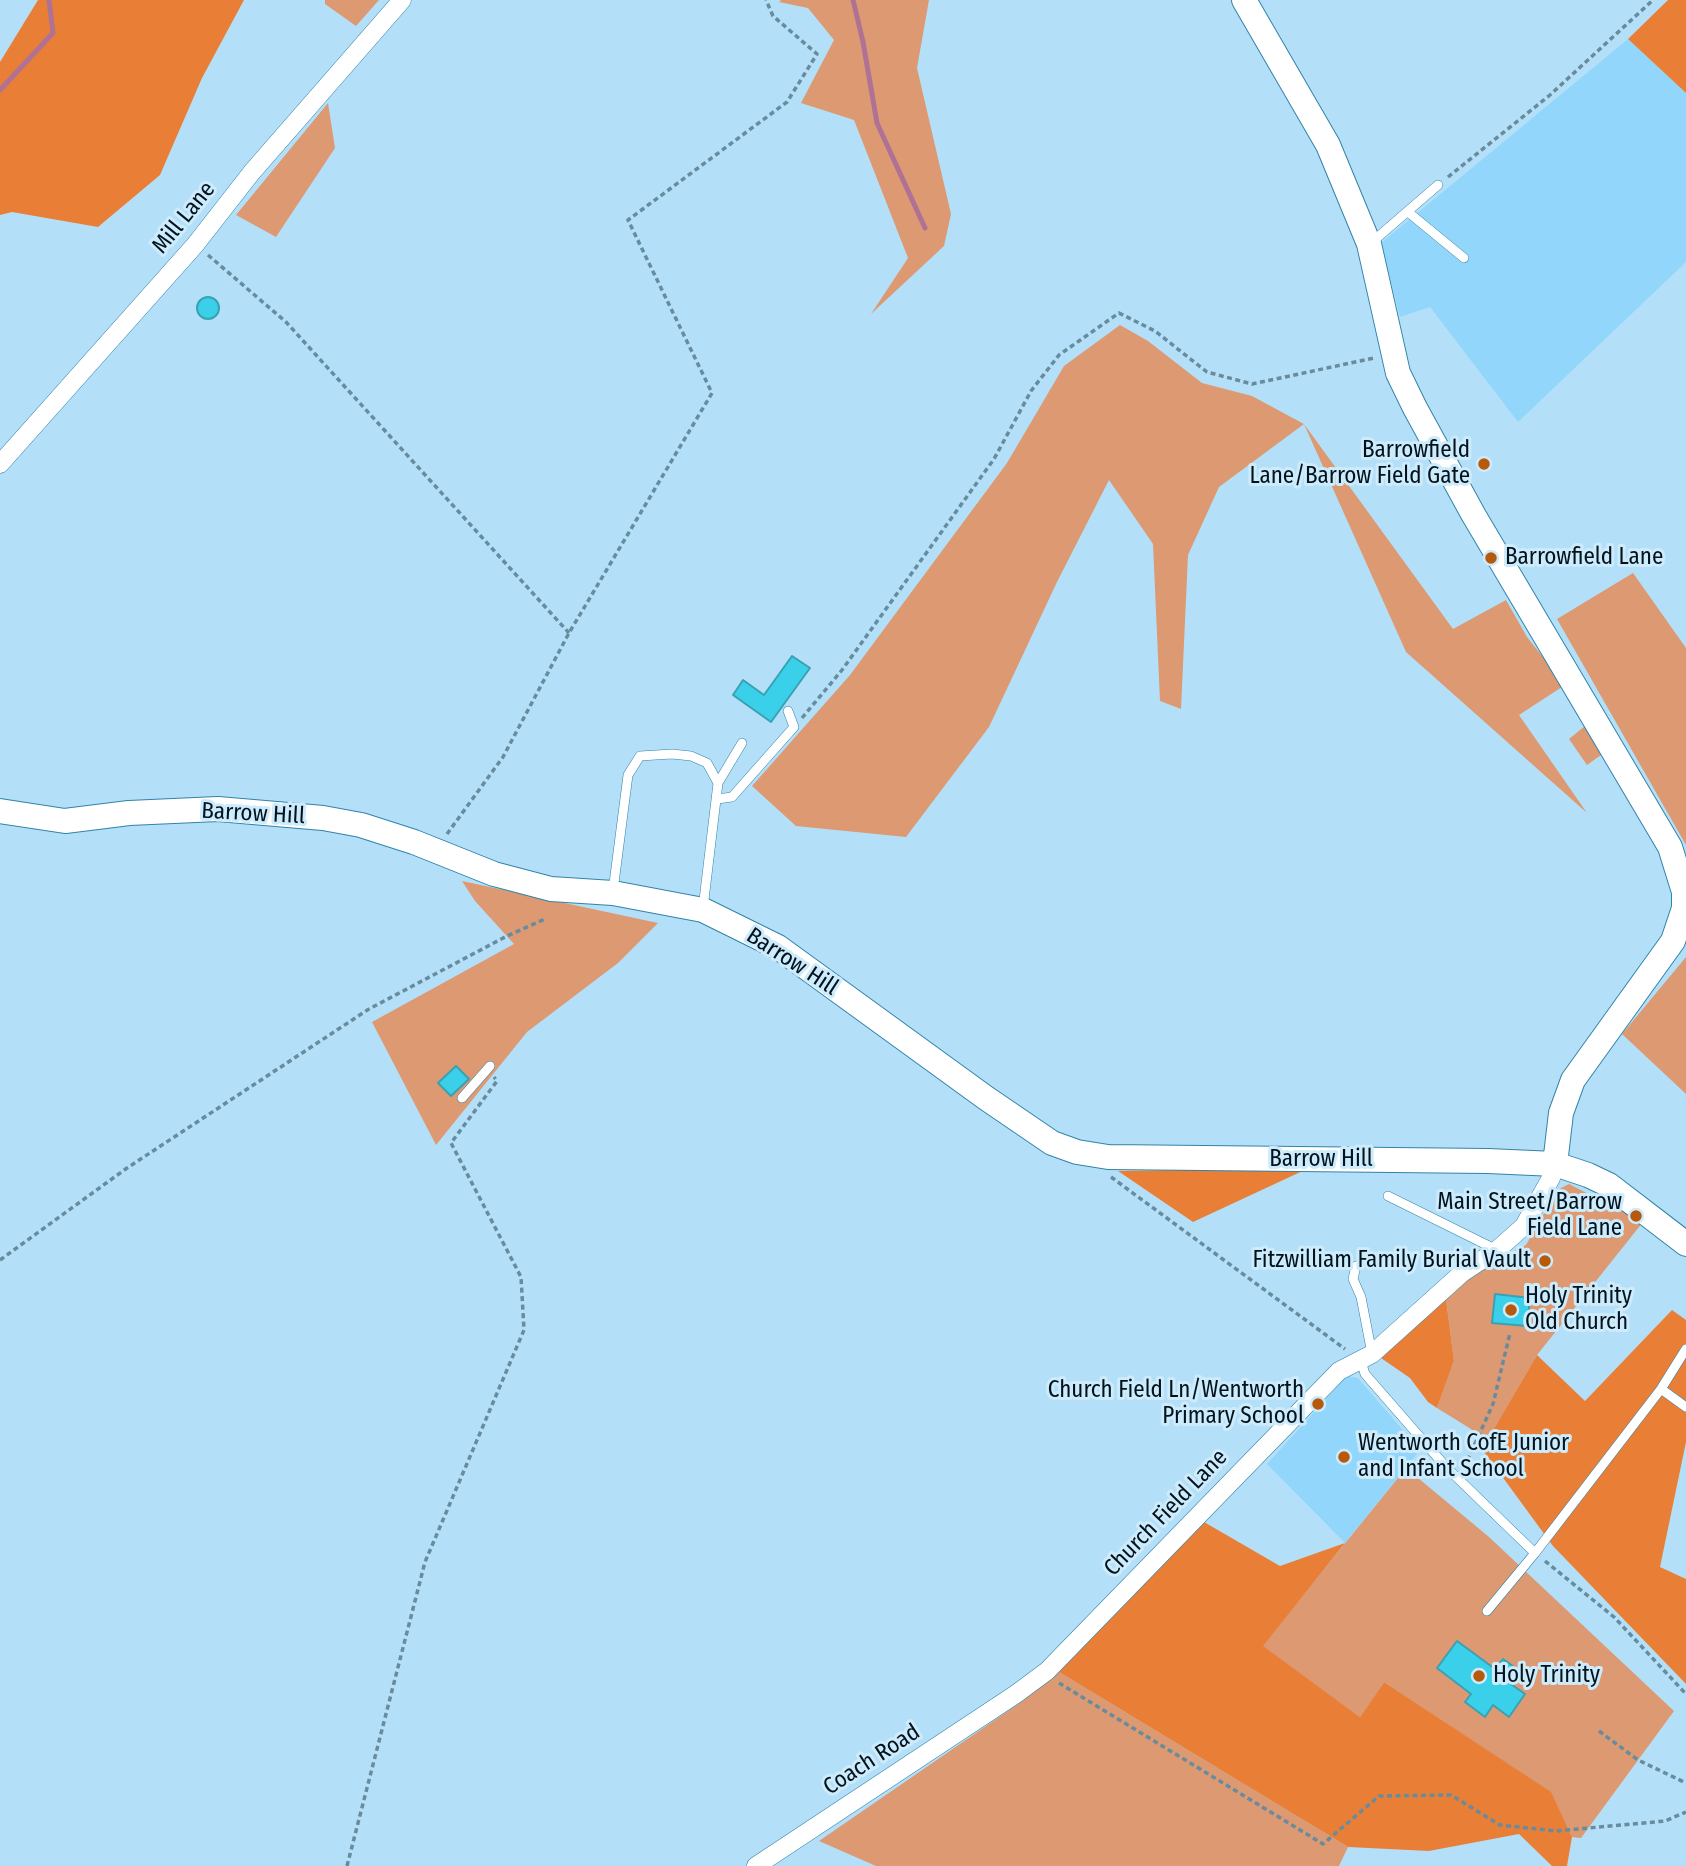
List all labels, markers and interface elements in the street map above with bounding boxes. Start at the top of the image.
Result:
street label: Mill Lane [147,176,221,260]
place label: Barrowfield Lane/Barrow Field Gate [1249,437,1470,491]
marker: Barrowfield Lane/Barrow Field Gate [1476,456,1492,472]
place label: Barrowfield Lane [1505,544,1663,572]
marker: Barrowfield Lane [1483,550,1499,566]
street label: Barrow Hill [200,798,306,830]
street label: Barrow Hill [741,922,843,1002]
street label: Barrow Hill [1269,1146,1373,1174]
place label: Main Street/Barrow Field Lane [1437,1189,1622,1243]
marker: Main Street/Barrow Field Lane [1628,1208,1644,1224]
place label: Fitzwilliam Family Burial Vault [1253,1247,1531,1275]
marker: Fitzwilliam Family Burial Vault [1537,1253,1553,1269]
place label: Holy Trinity Old Church [1525,1283,1632,1337]
marker: Holy Trinity Old Church [1503,1302,1519,1318]
place label: Church Field Ln/Wentworth Primary School [1048,1377,1304,1431]
marker: Church Field Ln/Wentworth Primary School [1310,1396,1326,1412]
place label: Wentworth CofE Junior and Infant School [1358,1430,1569,1484]
street label: Church Field Lane [1099,1444,1233,1582]
marker: Wentworth CofE Junior and Infant School [1336,1449,1352,1465]
place label: Holy Trinity [1493,1662,1600,1690]
marker: Holy Trinity [1471,1668,1487,1684]
street label: Coach Road [819,1719,925,1801]

